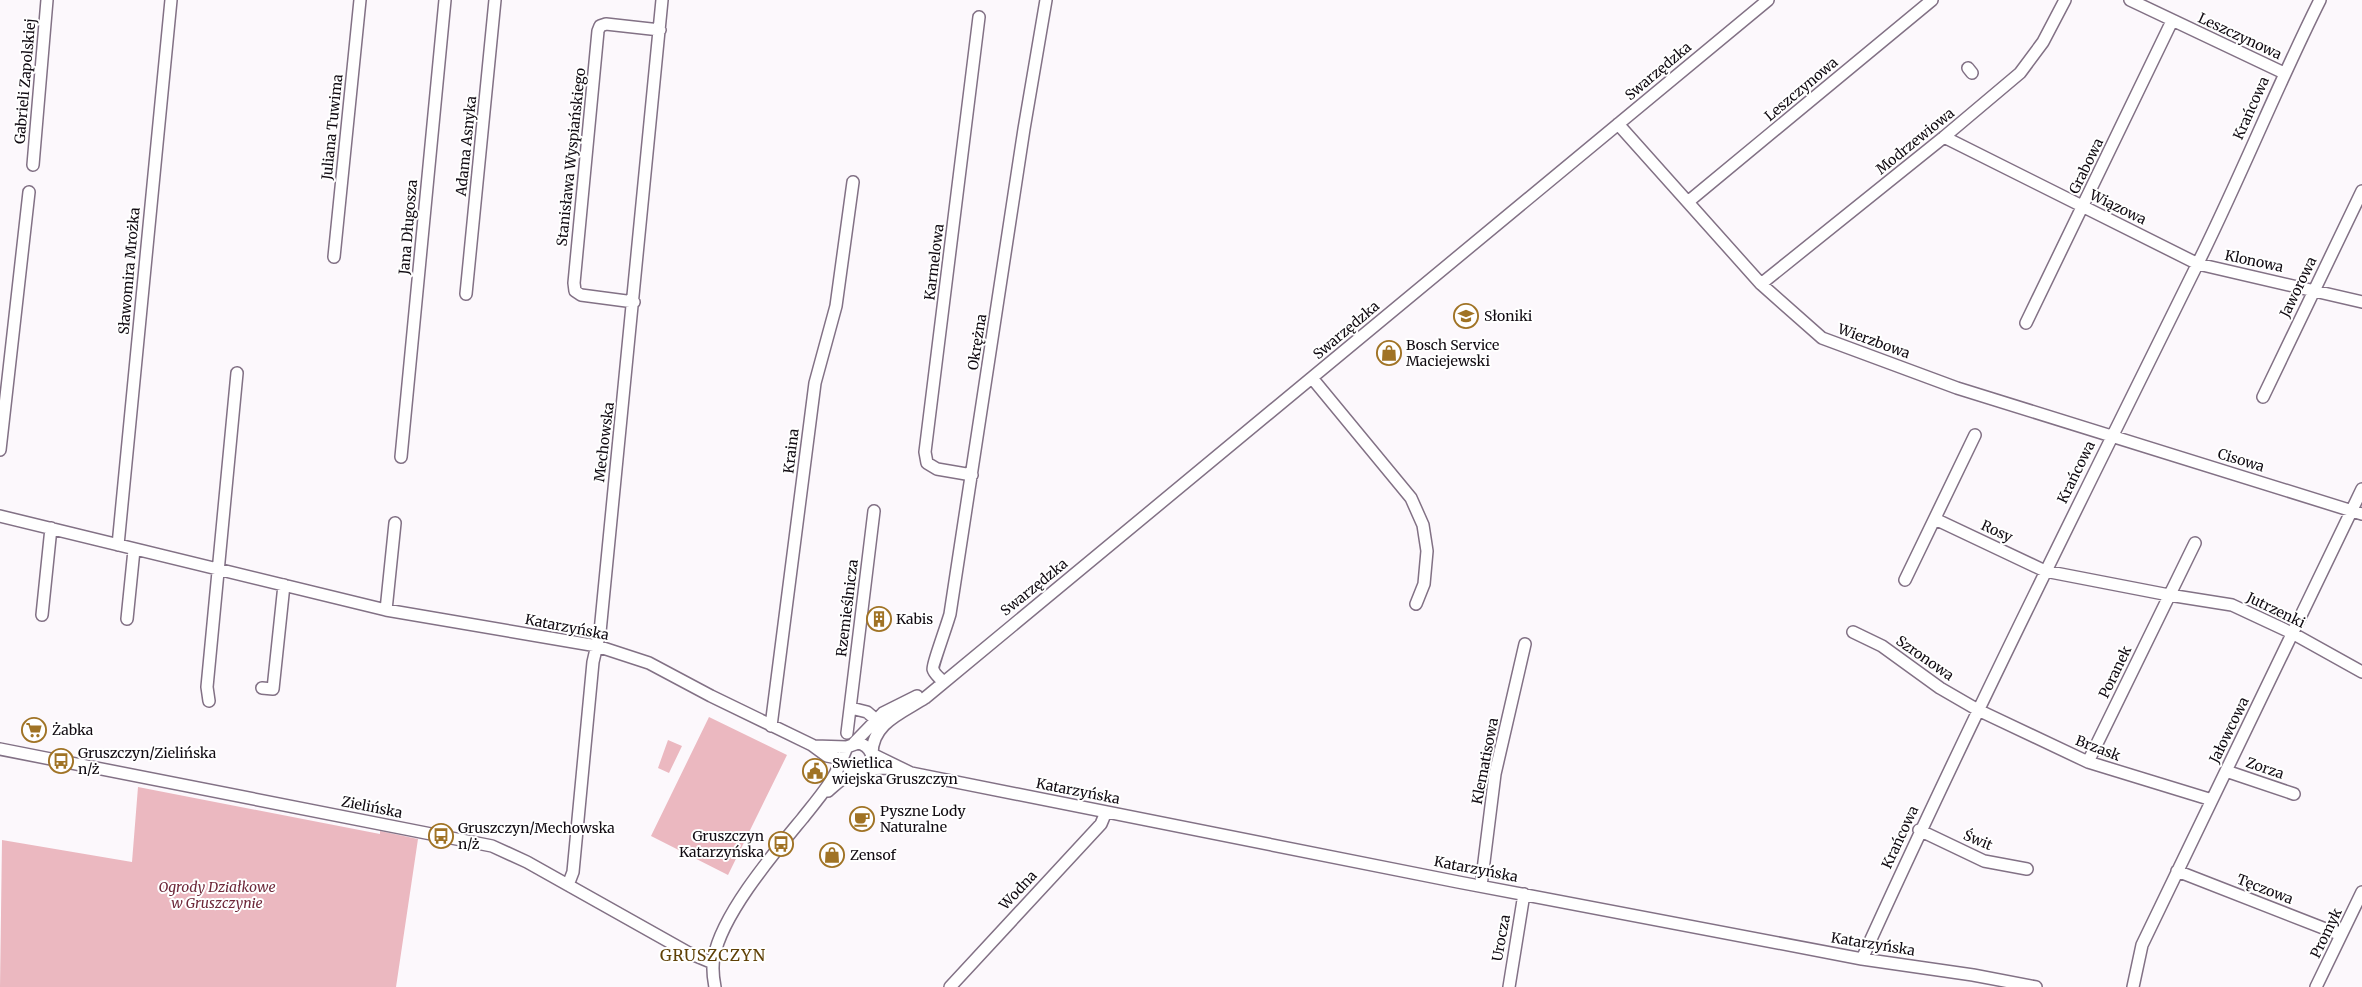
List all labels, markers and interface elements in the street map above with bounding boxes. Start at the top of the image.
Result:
street label: Leszczynowa [2195,9,2285,63]
street label: Gabrieli Zapolskiej [11,17,39,145]
street label: Swarzędzka [1621,38,1695,104]
street label: Leszczynowa [1761,53,1842,125]
street label: Stanisława Wyspiańskiego [553,67,589,247]
street label: Juliana Tuwima [317,73,347,182]
street label: Krańcowa [2229,73,2273,142]
street label: Adama Asnyka [452,95,480,198]
street label: Modrzewiowa [1872,104,1958,178]
street label: Grabowa [2065,135,2107,197]
street label: Jana Długosza [395,178,421,276]
street label: Wiązowa [2086,185,2150,229]
street label: Sławomira Mrożka [114,206,144,335]
street label: Karmelowa [920,222,948,301]
street label: Klonowa [2223,246,2285,276]
street label: Jaworowa [2275,253,2321,321]
street label: Swarzędzka [1309,297,1383,363]
school or university icon: Słoniki [1453,303,1479,329]
place label: Słoniki [1484,307,1533,325]
street label: Okrężna [964,312,990,371]
street label: Wierzbowa [1834,319,1913,363]
place label: Bosch Service Maciejewski [1406,336,1499,370]
shop icon: Bosch Service Maciejewski [1376,340,1402,366]
street label: Mechowska [590,400,618,483]
street label: Kraina [779,427,803,474]
street label: Krańcowa [2053,437,2099,506]
street label: Cisowa [2215,444,2267,476]
street label: Rosy [1978,516,2016,546]
street label: Swarzędzka [997,554,1072,620]
street label: Rzemieślnicza [832,558,862,658]
street label: Jutrzenki [2243,588,2309,632]
building icon: Kabis [866,606,892,632]
street label: Katarzyńska [524,610,611,644]
place label: Kabis [896,610,933,628]
street label: Szronowa [1893,632,1958,685]
street label: Poranek [2095,643,2135,701]
street label: Jałowcowa [2205,694,2253,767]
street label: Klematisowa [1468,716,1502,806]
supermarket icon: Żabka [21,717,47,743]
place label: Żabka [52,721,94,739]
street label: Brzask [2073,731,2123,765]
place label: Gruszczyn/Zielińska n/ż [78,744,217,778]
bus stop icon: Gruszczyn/Zielińska n/ż [48,748,74,774]
street label: Zorza [2244,753,2287,783]
place label: Swietlica wiejska Gruszczyn [831,754,958,788]
public building icon: Swietlica wiejska Gruszczyn [802,758,828,784]
street label: Katarzyńska [1035,774,1122,808]
street label: Zielińska [340,792,405,822]
place label: Pyszne Lody Naturalne [880,802,966,836]
street label: Krańcowa [1878,802,1923,871]
cafe icon: Pyszne Lody Naturalne [849,806,875,832]
place label: Gruszczyn/Mechowska n/ż [458,819,615,853]
bus stop icon: Gruszczyn/Mechowska n/ż [428,823,454,849]
street label: Świt [1961,826,1996,854]
place label: Gruszczyn Katarzyńska [679,827,764,861]
bus stop icon: Gruszczyn Katarzyńska [768,831,794,857]
shop icon: Zensof [819,842,845,868]
place label: Zensof [850,846,897,864]
street label: Katarzyńska [1433,852,1520,886]
street label: Wodna [995,866,1041,914]
street label: Tęczowa [2234,870,2296,908]
park label: Ogrody Działkowe w Gruszczynie [158,878,276,912]
street label: Promyk [2306,905,2346,961]
street label: Urocza [1488,913,1514,963]
street label: Katarzyńska [1830,928,1917,960]
district label: GRUSZCZYN [660,945,766,965]

